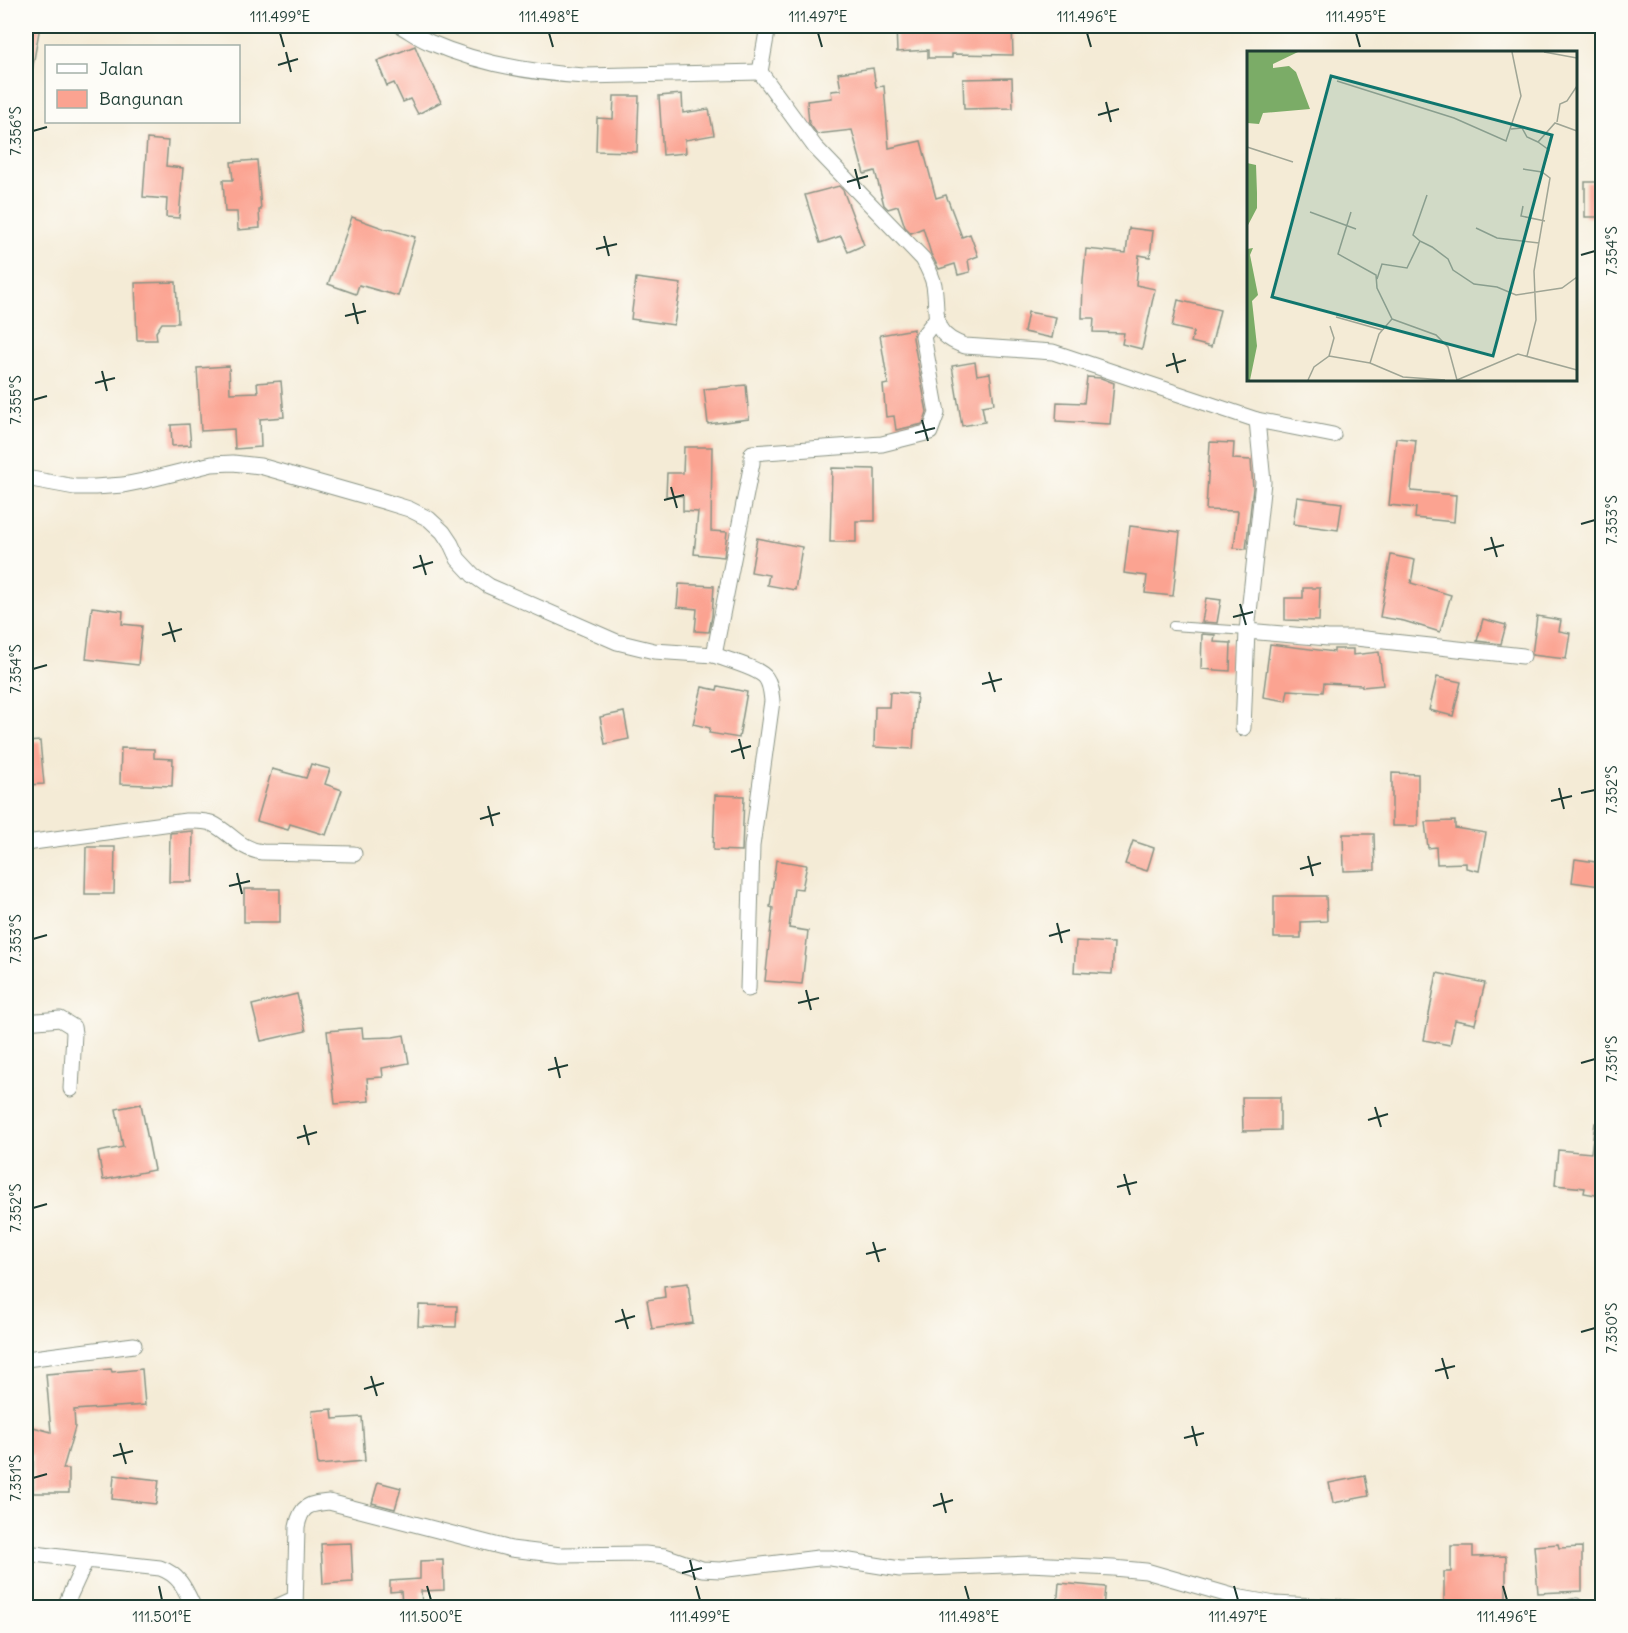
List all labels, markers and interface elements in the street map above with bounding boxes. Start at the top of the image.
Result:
text: 111.499°E [250,7,310,26]
text: 111.498°E [519,7,579,26]
text: 111.497°E [788,7,848,26]
text: 111.496°E [1057,7,1117,26]
text: 111.495°E [1326,7,1386,26]
legend [45,45,240,123]
inset map [1247,51,1577,381]
text: Jalan [99,57,143,80]
text: Bangunan [99,87,183,110]
text: 7.356°S [6,106,25,156]
text: 7.354°S [1602,226,1621,276]
text: 7.355°S [6,375,25,425]
text: 7.353°S [1602,495,1621,545]
text: 7.354°S [6,644,25,694]
text: 7.352°S [1602,765,1621,815]
text: 7.353°S [6,914,25,964]
text: 7.351°S [1602,1036,1621,1082]
text: 7.352°S [6,1183,25,1233]
text: 7.350°S [1602,1303,1621,1353]
text: 7.351°S [6,1455,25,1501]
text: 111.501°E [132,1607,192,1626]
text: 111.500°E [399,1607,463,1626]
text: 111.499°E [670,1607,730,1626]
text: 111.498°E [939,1607,999,1626]
text: 111.497°E [1208,1607,1268,1626]
text: 111.496°E [1477,1607,1537,1626]

